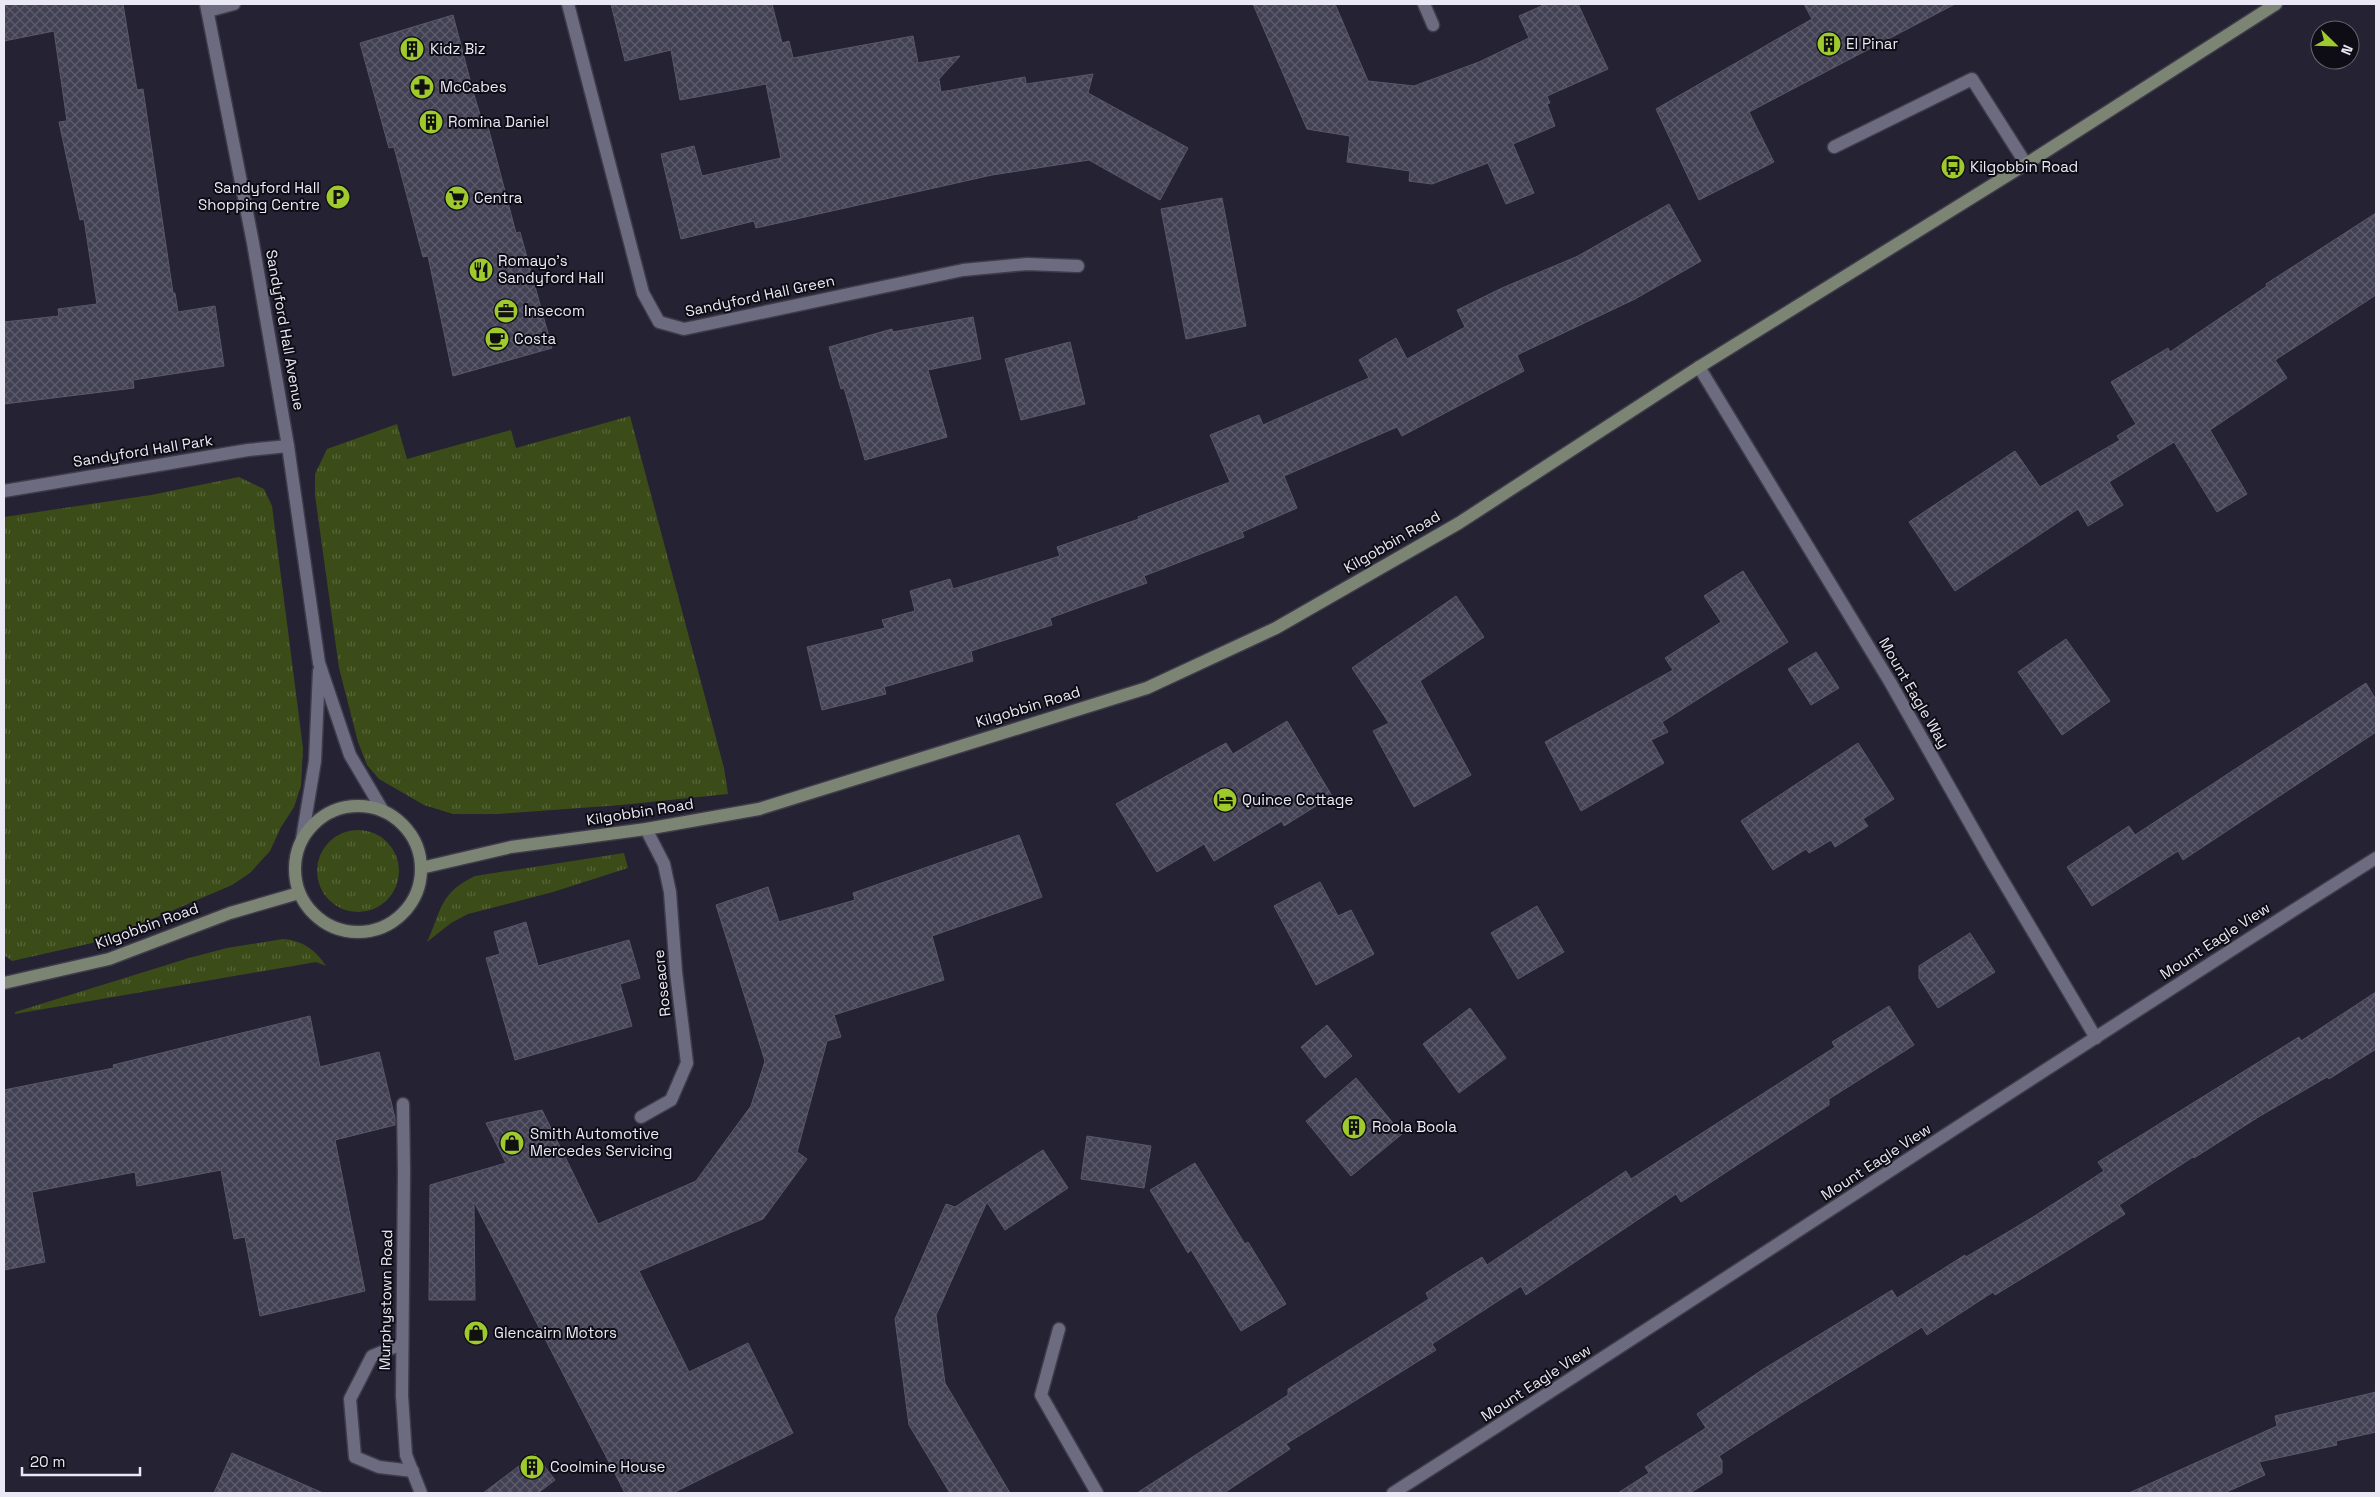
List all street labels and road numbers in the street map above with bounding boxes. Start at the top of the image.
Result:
street label: Sandyford Hall Avenue [262,248,309,412]
street label: Sandyford Hall Green [683,270,836,321]
street label: Sandyford Hall Park [72,430,214,471]
street label: Kilgobbin Road [1340,506,1443,577]
street label: Mount Eagle Way [1875,634,1954,751]
street label: Kilgobbin Road [973,682,1082,731]
street label: Kilgobbin Road [585,794,695,829]
street label: Kilgobbin Road [93,898,201,953]
street label: Mount Eagle View [2156,898,2273,983]
street label: Roseacre [649,949,674,1017]
street label: Mount Eagle View [1817,1119,1934,1204]
street label: Murphystown Road [375,1229,396,1371]
street label: Mount Eagle View [1477,1340,1594,1425]

